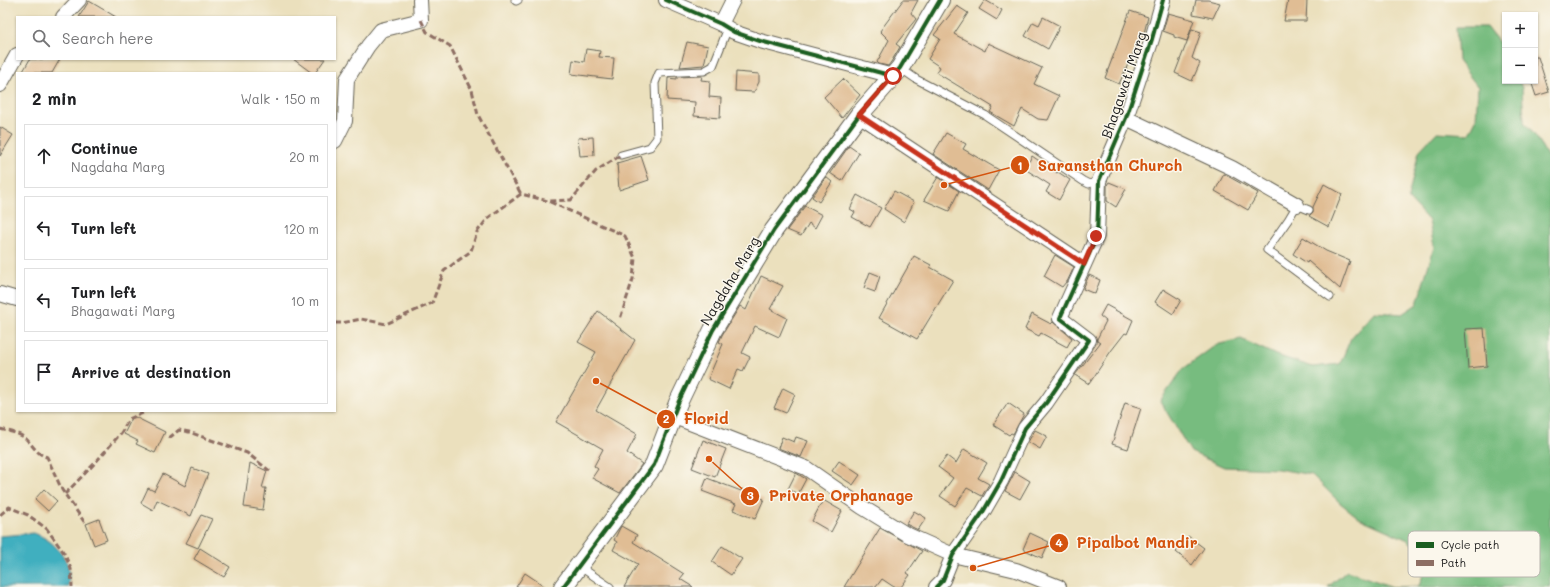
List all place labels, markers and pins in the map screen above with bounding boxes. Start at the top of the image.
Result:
callout: Saransthan Church [1010,152,1190,179]
callout: Florid [656,406,737,433]
callout: Private Orphanage [740,482,921,509]
callout: Pipalbot Mandir [1049,529,1206,556]

